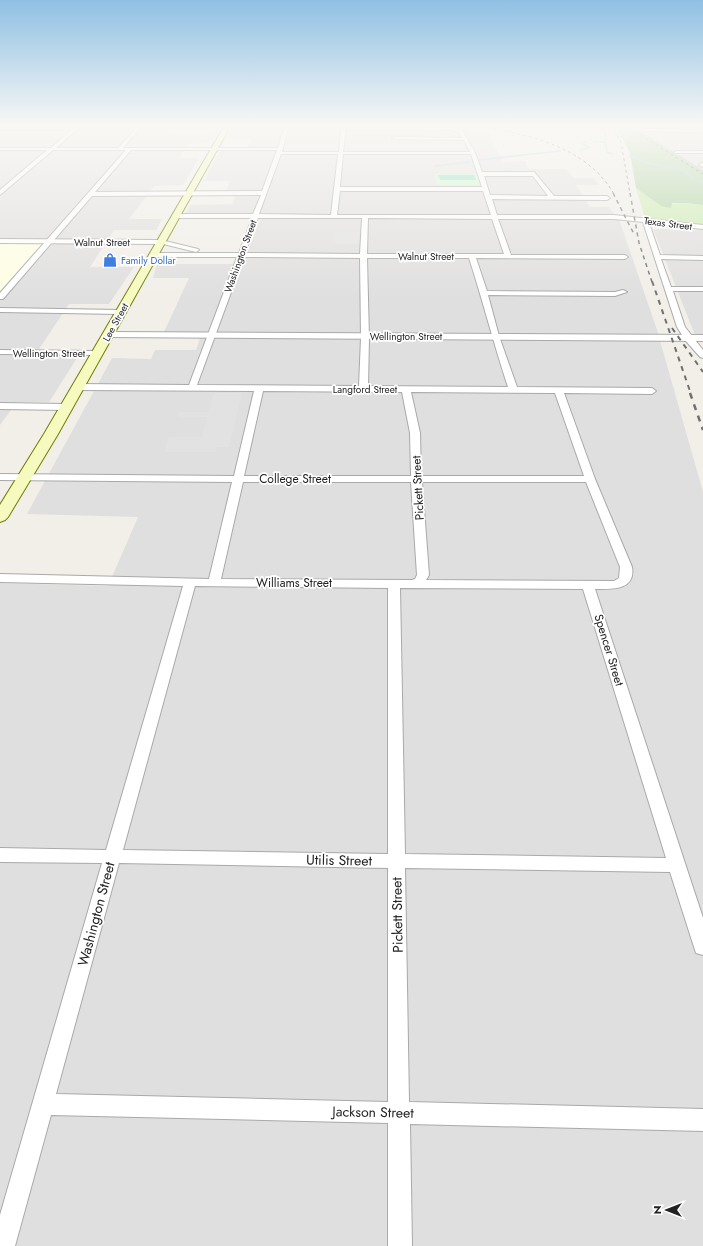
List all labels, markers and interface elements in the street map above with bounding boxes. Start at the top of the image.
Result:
street label: Texas Street [643,213,694,234]
street label: Washington Street [220,217,261,295]
street label: Walnut Street [74,235,130,250]
street label: Walnut Street [398,249,454,264]
shop icon: Family Dollar [102,252,118,268]
place label: Family Dollar [121,253,176,268]
street label: Lee Street [99,300,132,344]
street label: Wellington Street [370,329,443,344]
street label: Wellington Street [13,346,86,361]
street label: Langford Street [333,382,398,397]
street label: Pickett Street [407,455,429,521]
street label: College Street [259,470,331,488]
street label: Williams Street [256,574,332,592]
street label: Spencer Street [590,612,628,688]
street label: Utilis Street [306,849,373,871]
street label: Washington Street [72,859,120,968]
street label: Pickett Street [386,876,408,953]
street label: Jackson Street [330,1101,414,1123]
north arrow [647,1190,687,1230]
text: N [649,1206,665,1214]

